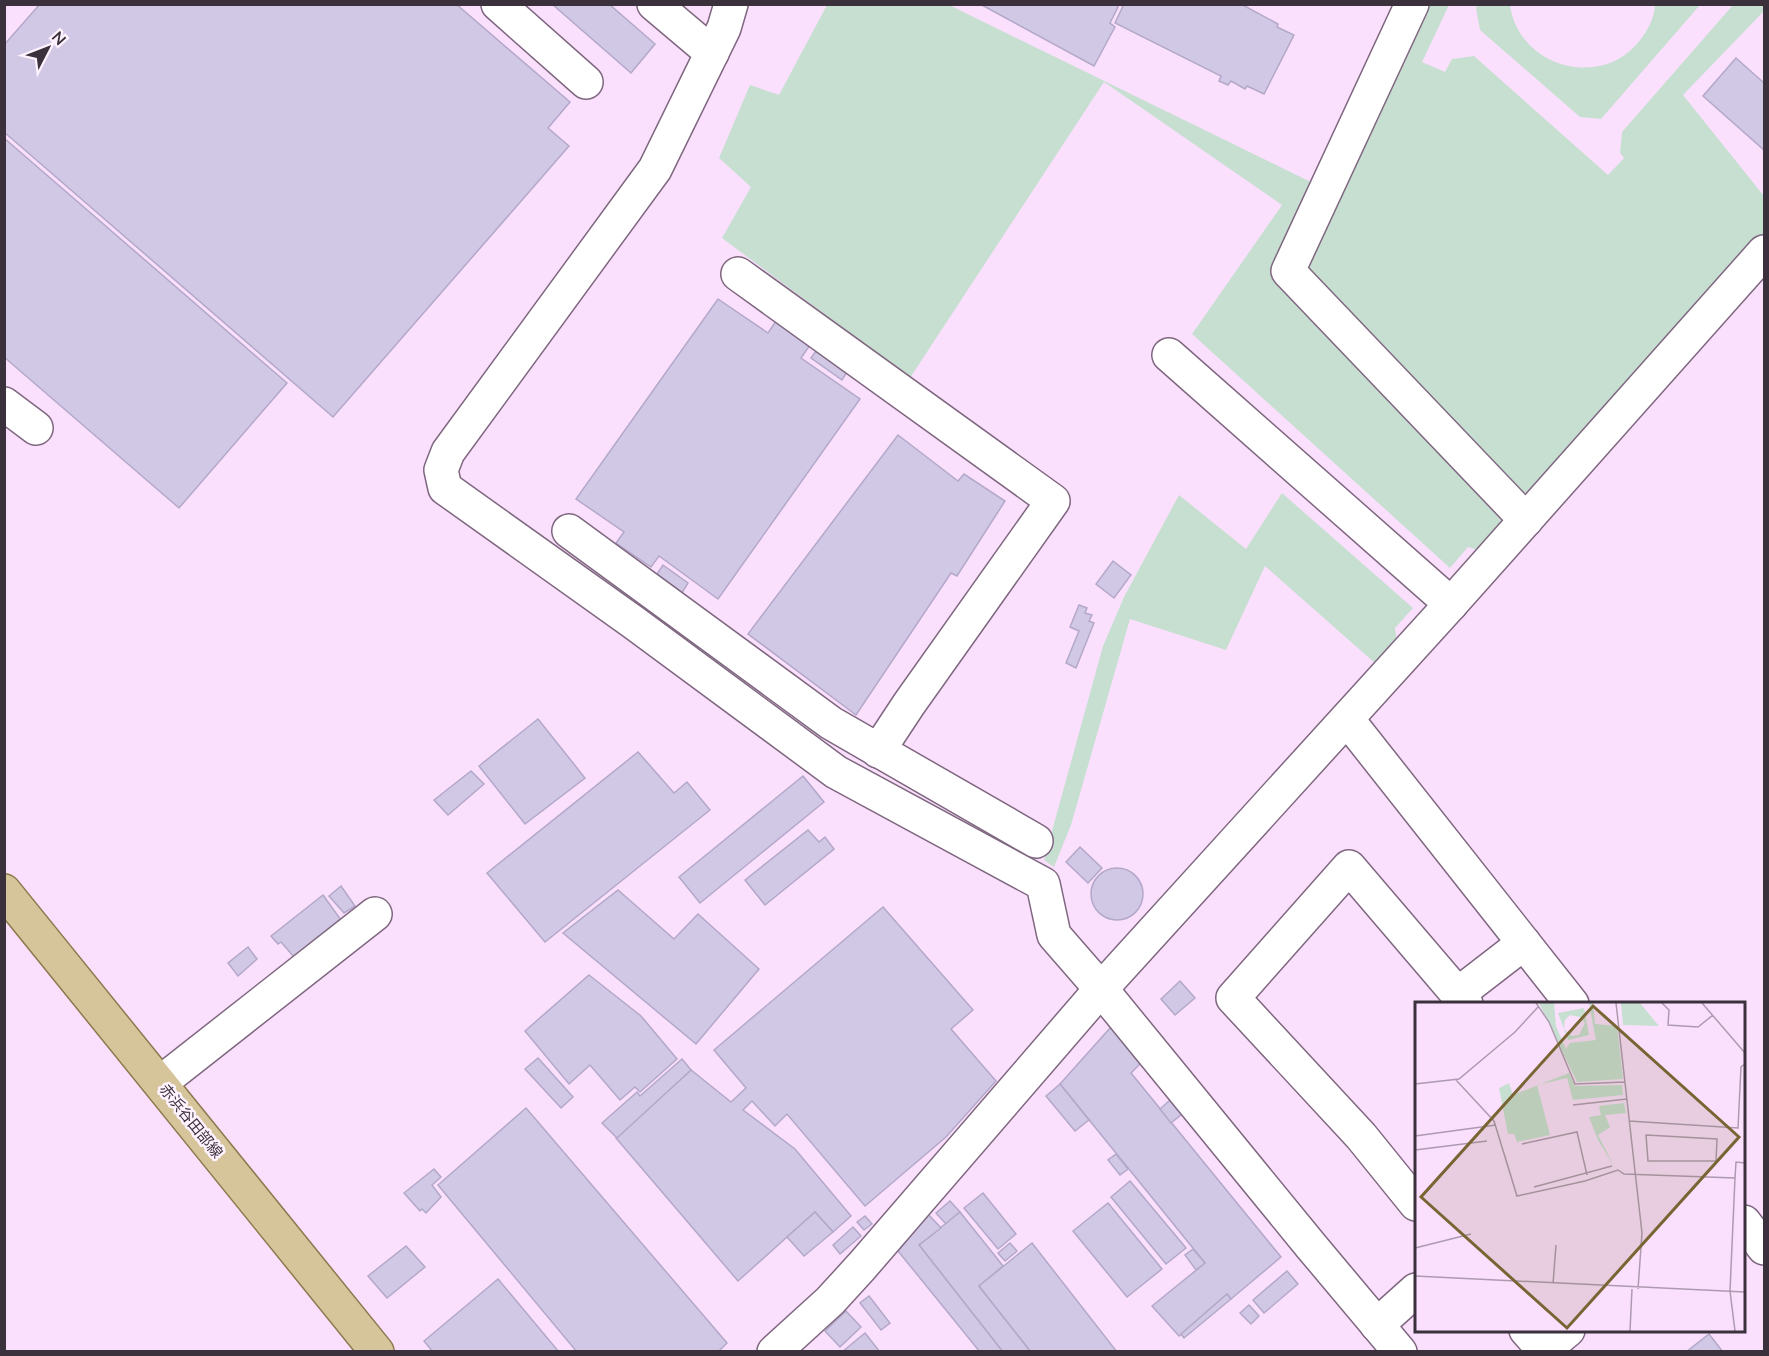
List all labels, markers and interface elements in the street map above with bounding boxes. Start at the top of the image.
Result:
north arrow [18,18,78,78]
text: N [46,27,71,50]
inset map [1415,1002,1745,1332]
street label: 赤浜谷田部線 [155,1080,227,1162]

